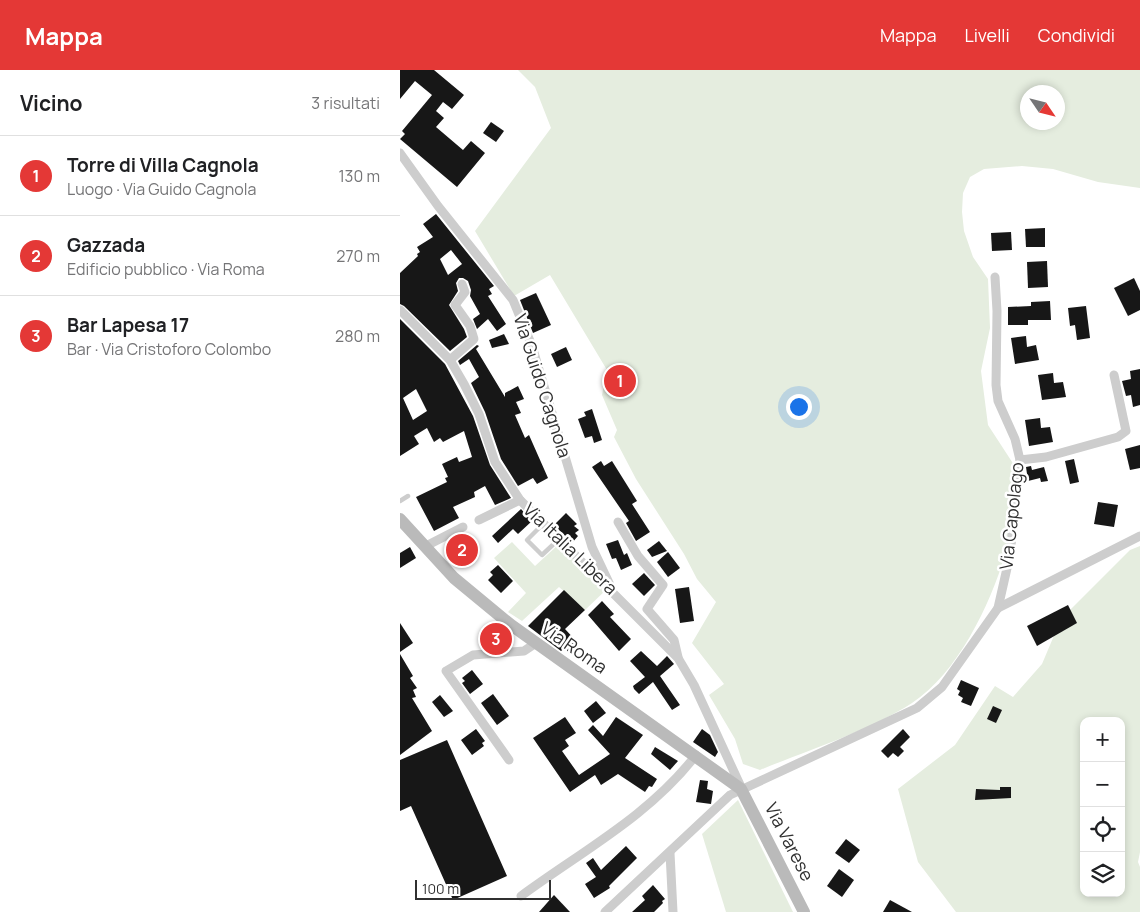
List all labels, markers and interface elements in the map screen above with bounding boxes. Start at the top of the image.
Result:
text: Mappa [25,19,103,52]
text: Mappa [880,23,936,47]
text: Livelli [964,23,1010,47]
text: Condividi [1038,23,1115,47]
north arrow [1020,85,1065,130]
text: Vicino [20,89,83,117]
text: 3 risultati [311,92,380,114]
text: Torre di Villa Cagnola [67,152,259,178]
text: 1 [32,165,40,187]
text: 130 m [338,165,380,187]
text: Luogo · Via Guido Cagnola [67,178,256,200]
text: Gazzada [67,232,145,258]
text: 2 [31,245,41,267]
text: 270 m [336,245,380,267]
text: Edificio pubblico · Via Roma [67,258,265,280]
street label: Via Guido Cagnola [508,311,578,461]
text: Bar Lapesa 17 [67,312,189,338]
text: 3 [31,325,41,347]
text: 280 m [335,325,380,347]
text: Bar · Via Cristoforo Colombo [67,338,271,360]
pin: 1 [604,362,636,400]
your location [786,394,812,420]
street label: Via Capolago [993,461,1029,571]
street label: Via Italia Libera [518,497,623,599]
pin: 2 [446,531,478,569]
street label: Via Roma [537,616,612,679]
pin: 3 [480,620,512,658]
map controls [1080,717,1125,897]
button: + [1080,717,1125,762]
button: − [1080,762,1125,807]
street label: Via Varese [760,798,820,885]
button: locate [1080,807,1125,852]
button: layers [1080,852,1125,897]
scale bar [415,877,551,900]
text: 100 m [422,879,459,898]

